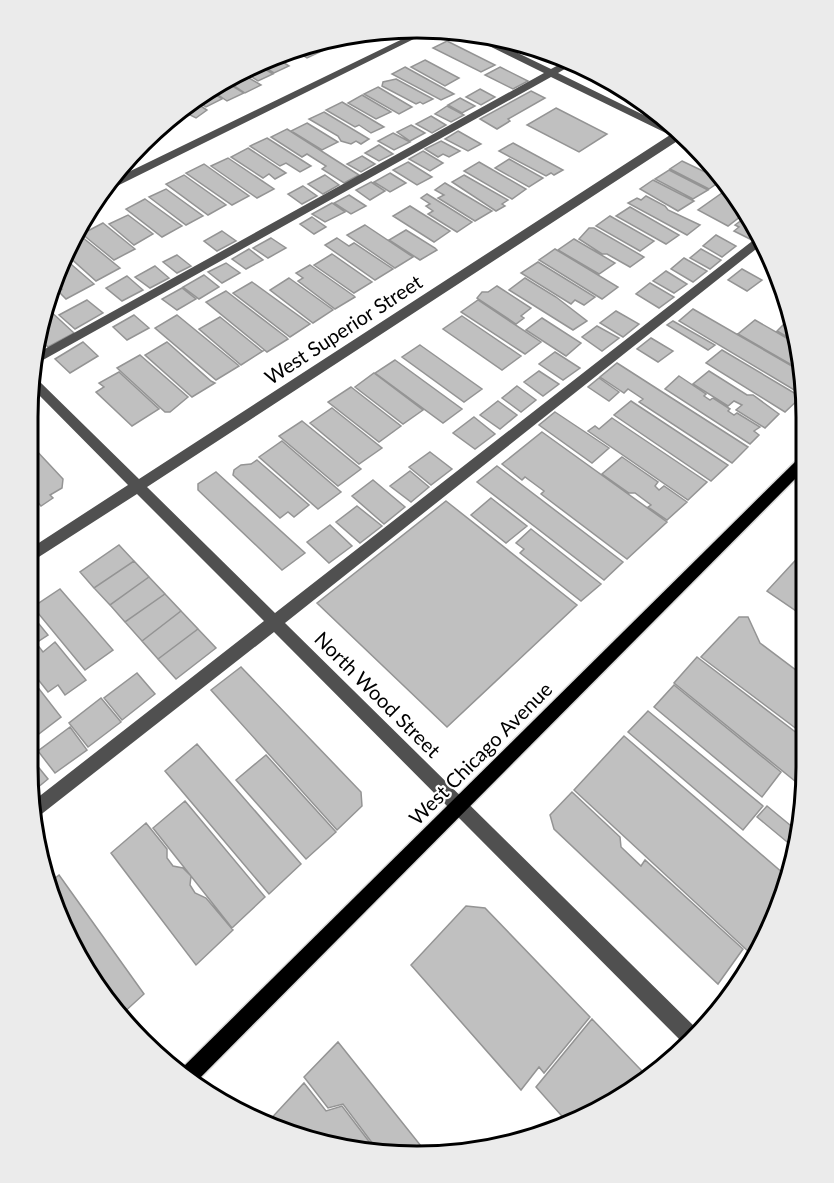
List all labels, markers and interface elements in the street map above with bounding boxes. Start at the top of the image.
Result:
street label: West Superior Street [260,269,426,389]
street label: North Wood Street [310,626,446,762]
street label: West Chicago Avenue [404,677,556,829]

